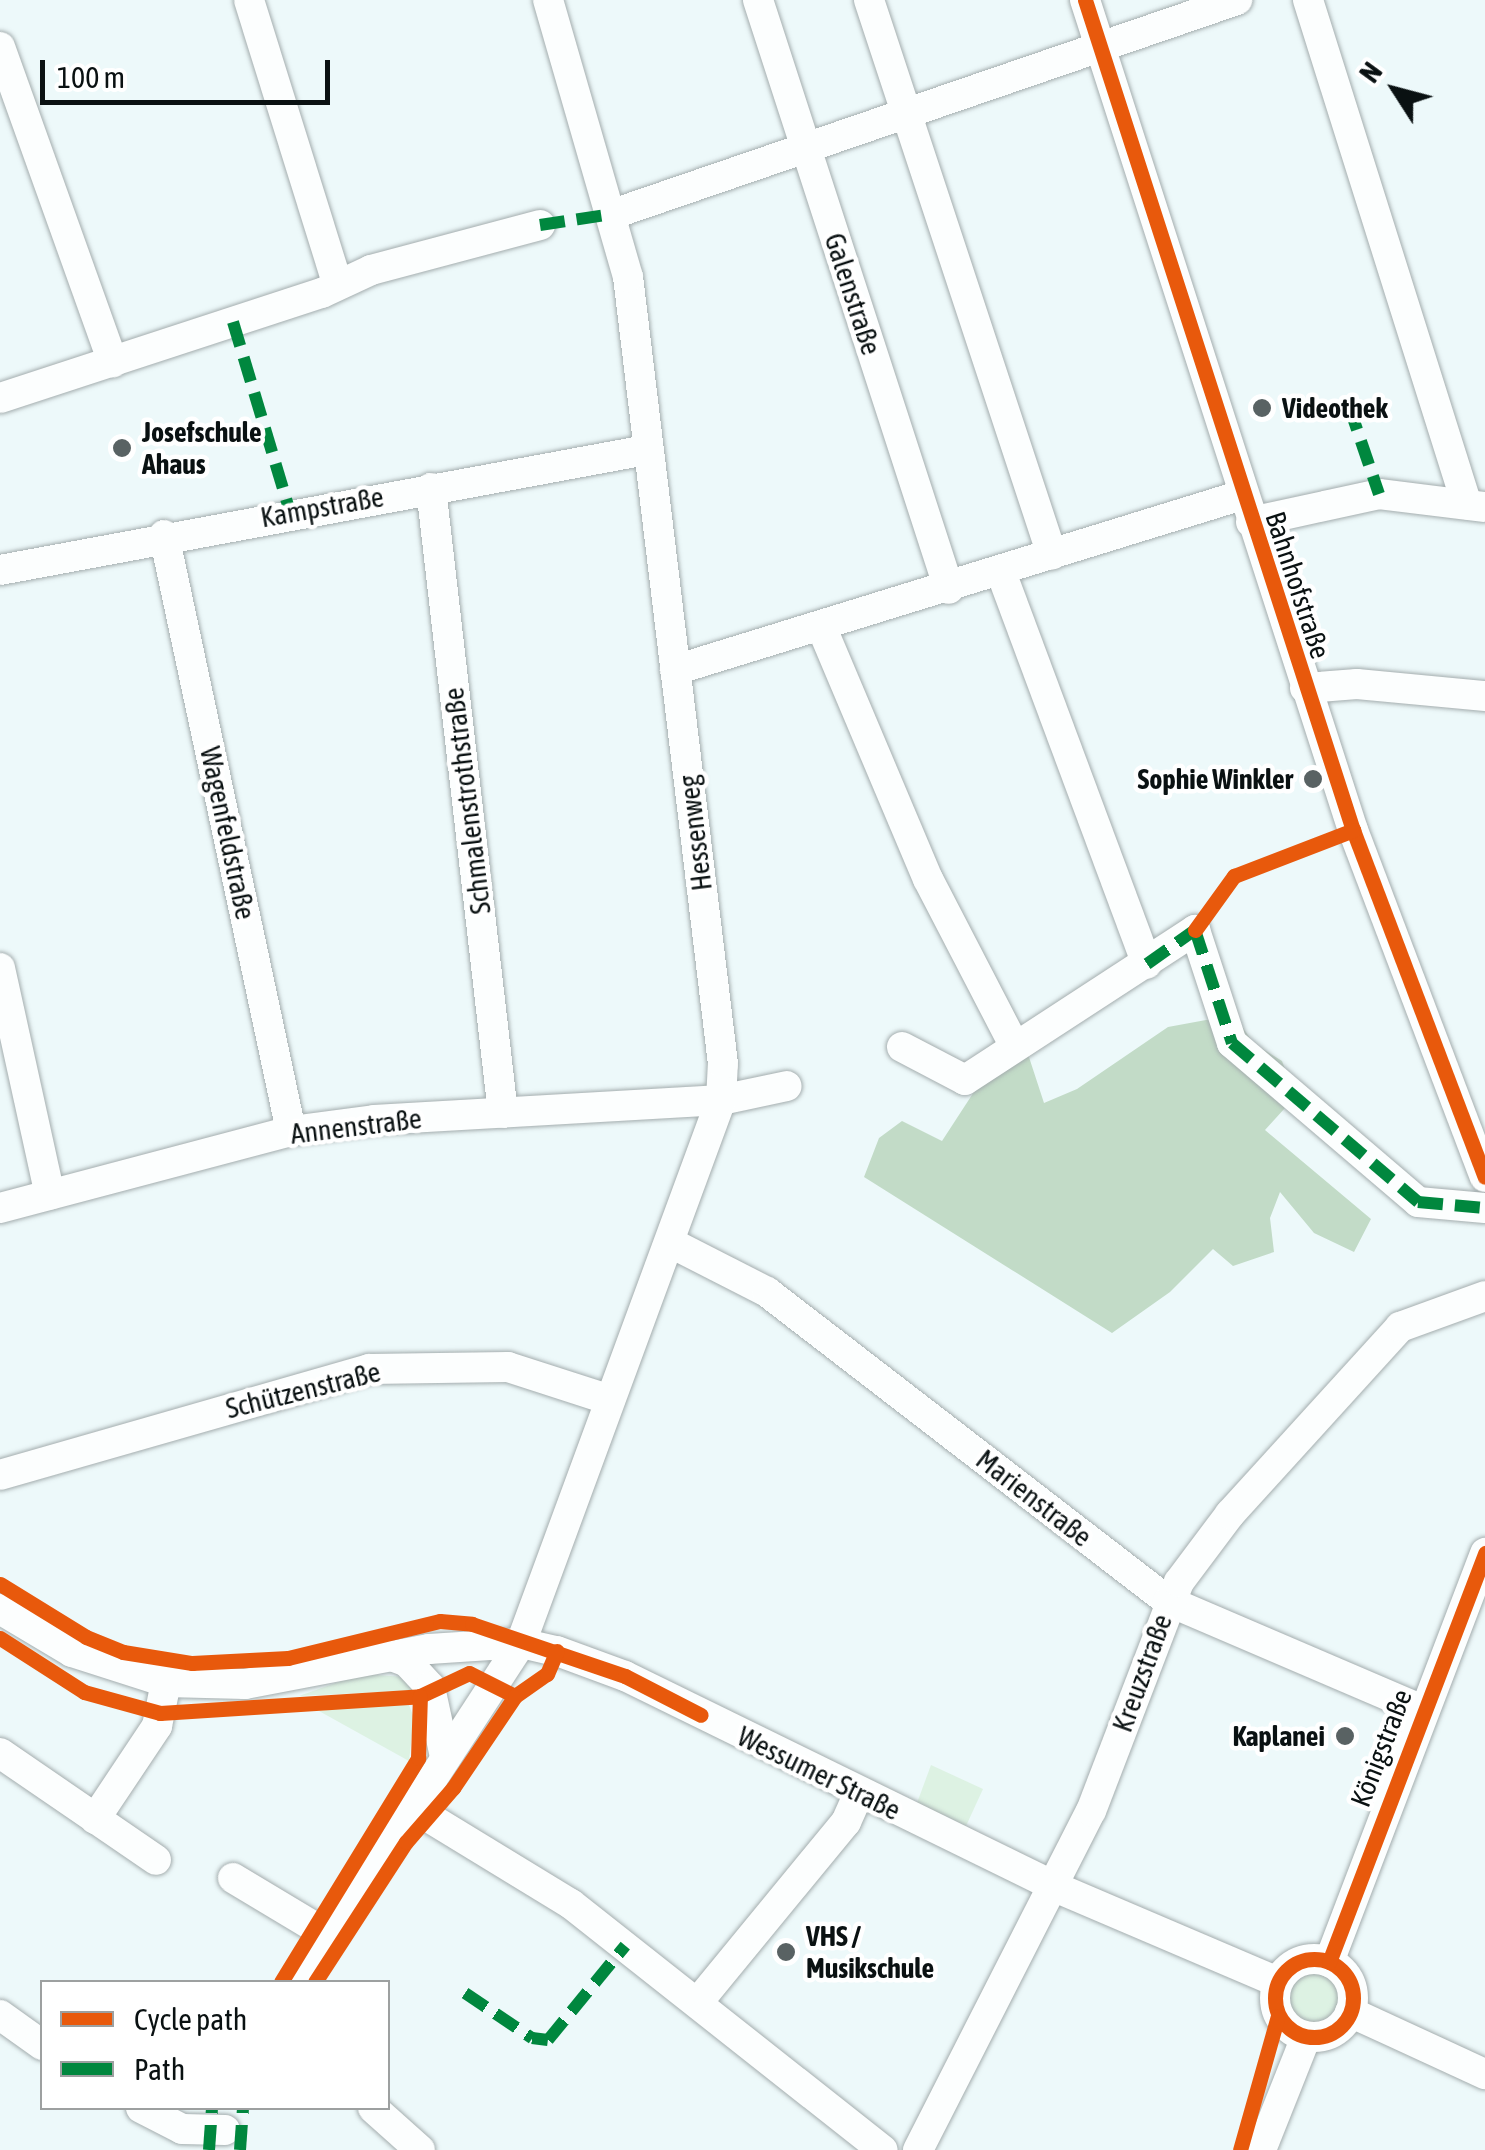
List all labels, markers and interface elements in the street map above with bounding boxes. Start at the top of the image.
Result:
scale bar [45,40,335,102]
north arrow [1345,40,1445,140]
text: N [1353,56,1389,88]
text: 100 m [57,60,125,94]
street label: Galenstraße [818,229,888,359]
place label: Videothek [1282,391,1388,425]
marker: Videothek [1251,397,1273,419]
place label: Josefschule Ahaus [142,415,262,481]
marker: Josefschule Ahaus [111,437,133,459]
street label: Kampstraße [258,480,386,534]
street label: Bahnhofstraße [1258,507,1338,663]
street label: Schmalenstrothstraße [436,686,498,916]
street label: Wagenfeldstraße [193,744,263,922]
place label: Sophie Winkler [1137,762,1293,796]
marker: Sophie Winkler [1302,768,1324,790]
street label: Hessenweg [671,773,719,893]
street label: Annenstraße [289,1101,423,1151]
street label: Schützenstraße [222,1355,384,1425]
street label: Marienstraße [970,1442,1098,1554]
street label: Kreuzstraße [1105,1610,1179,1736]
street label: Königstraße [1343,1685,1419,1811]
street label: Wessumer Straße [732,1719,906,1827]
place label: Kaplanei [1232,1719,1325,1753]
marker: Kaplanei [1334,1725,1356,1747]
place label: VHS / Musikschule [806,1919,934,1985]
marker: VHS / Musikschule [775,1941,797,1963]
legend [40,1980,390,2110]
text: Cycle path [134,2002,247,2036]
text: Path [134,2052,185,2086]

